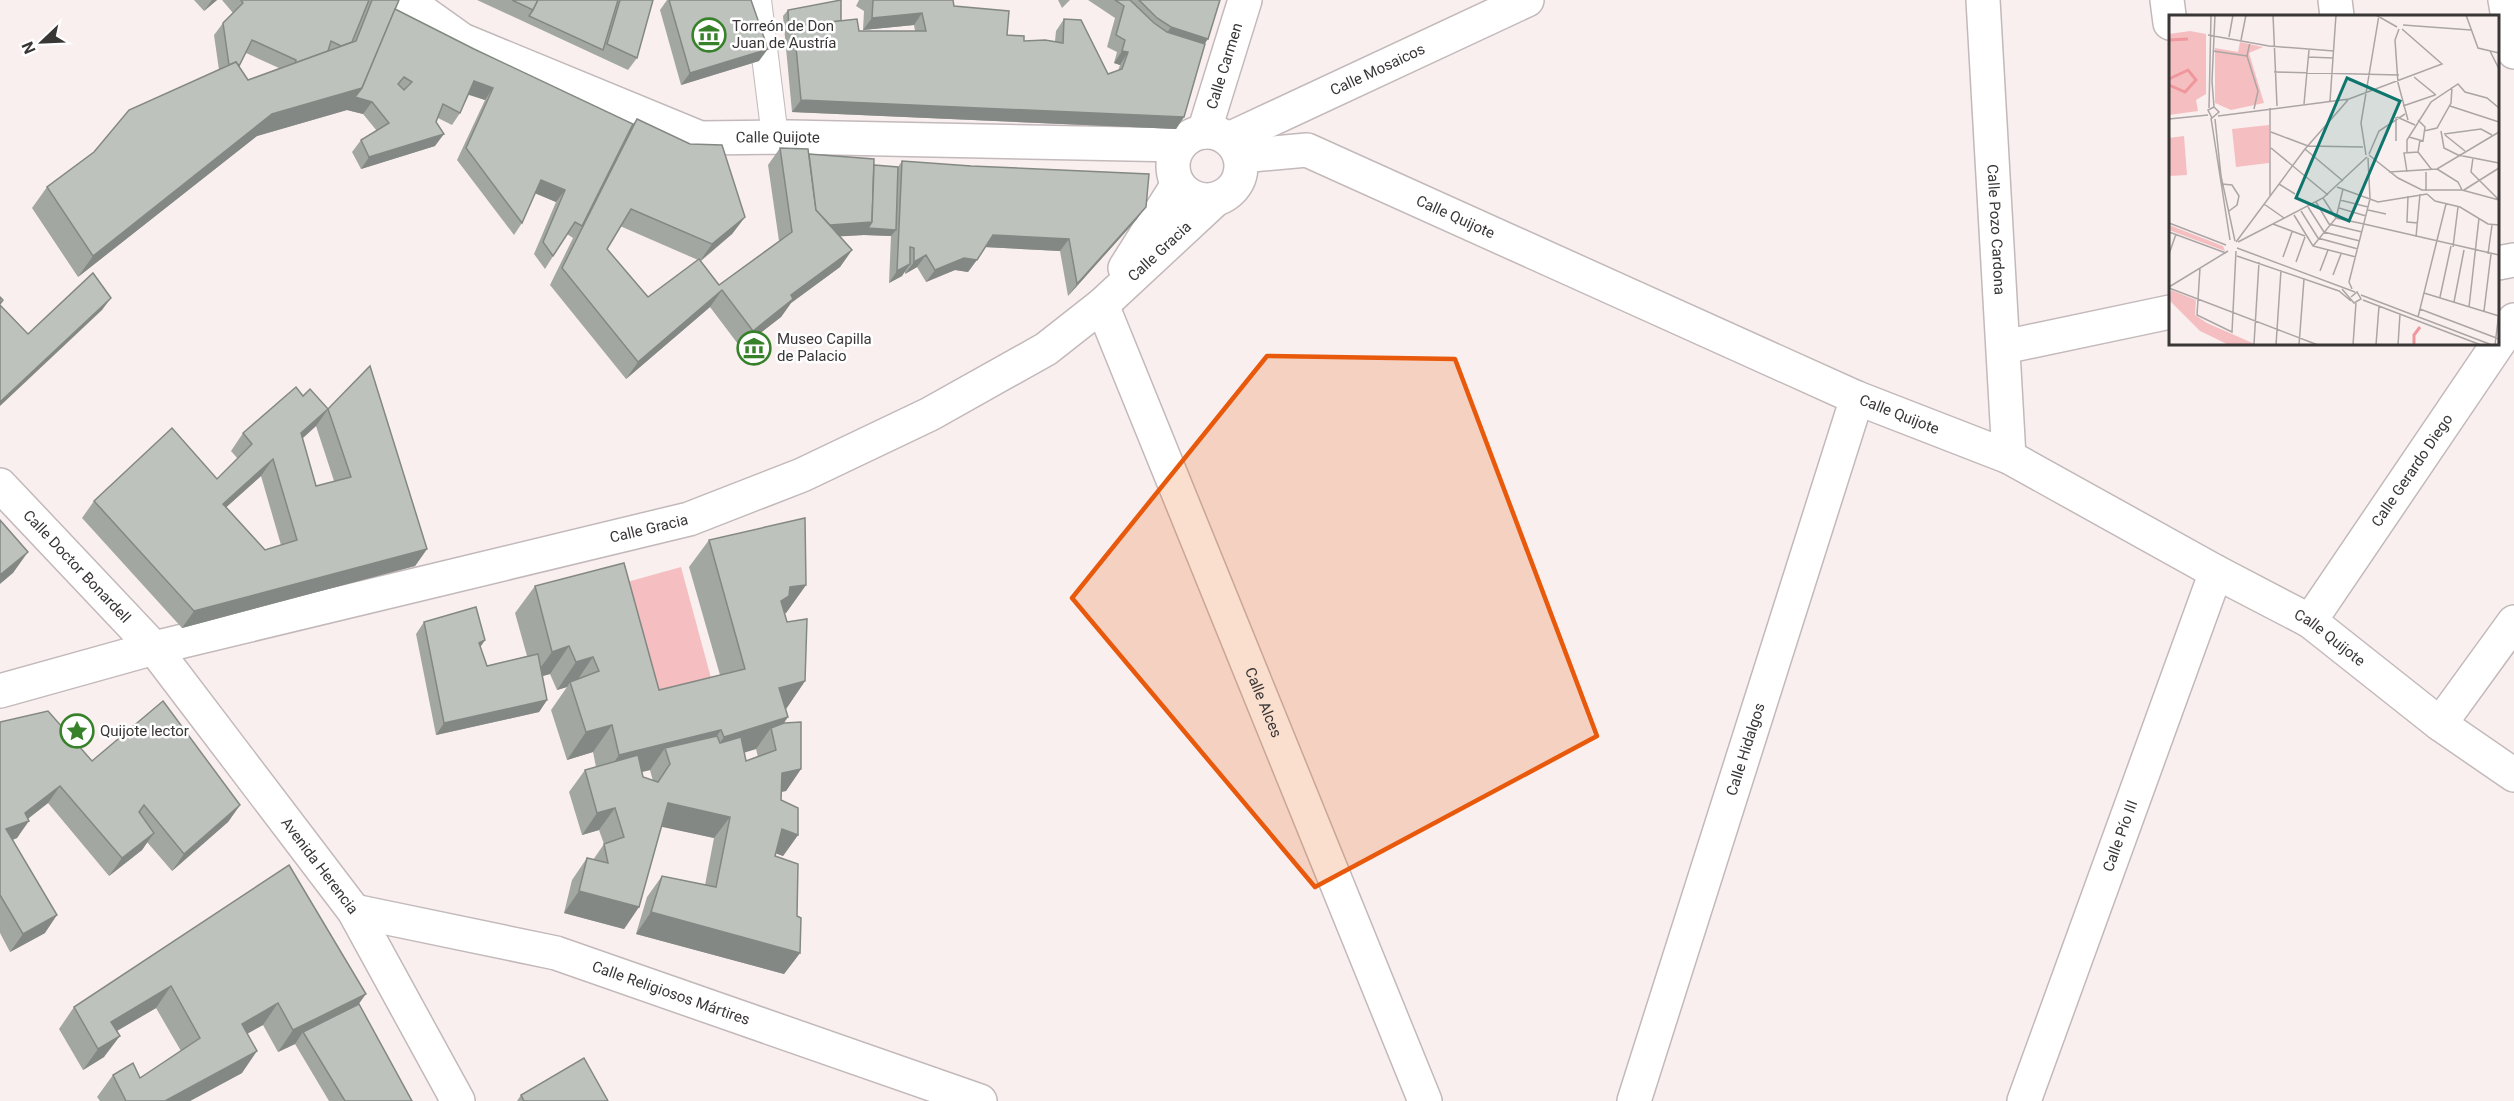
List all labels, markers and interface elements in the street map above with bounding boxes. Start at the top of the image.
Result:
north arrow [12,12,72,72]
inset map [2169,15,2499,345]
museum icon: Torreón de Don Juan de Austría [691,17,727,53]
place label: Torreón de Don Juan de Austría [732,17,836,52]
street label: Calle Carmen [1203,21,1246,111]
text: N [18,39,40,57]
street label: Calle Mosaicos [1327,40,1428,99]
street label: Calle Quijote [736,128,820,147]
street label: Calle Pozo Cardona [1983,164,2009,295]
street label: Calle Quijote [1413,191,1497,242]
street label: Calle Gracia [1124,218,1195,285]
museum icon: Museo Capilla de Palacio [736,330,772,366]
place label: Museo Capilla de Palacio [777,330,872,365]
street label: Calle Quijote [1857,391,1942,438]
street label: Calle Gerardo Diego [2368,411,2457,530]
street label: Calle Doctor Bonardell [19,506,134,627]
street label: Calle Gracia [608,511,690,547]
street label: Calle Quijote [2291,605,2369,670]
street label: Calle Alces [1241,665,1286,740]
street label: Calle Hidalgos [1722,701,1769,798]
place icon: Quijote lector [59,713,95,749]
place label: Quijote lector [100,722,189,740]
street label: Calle Pío III [2099,798,2141,874]
street label: Avenida Herencia [277,814,362,918]
street label: Calle Religiosos Mártires [590,957,752,1029]

